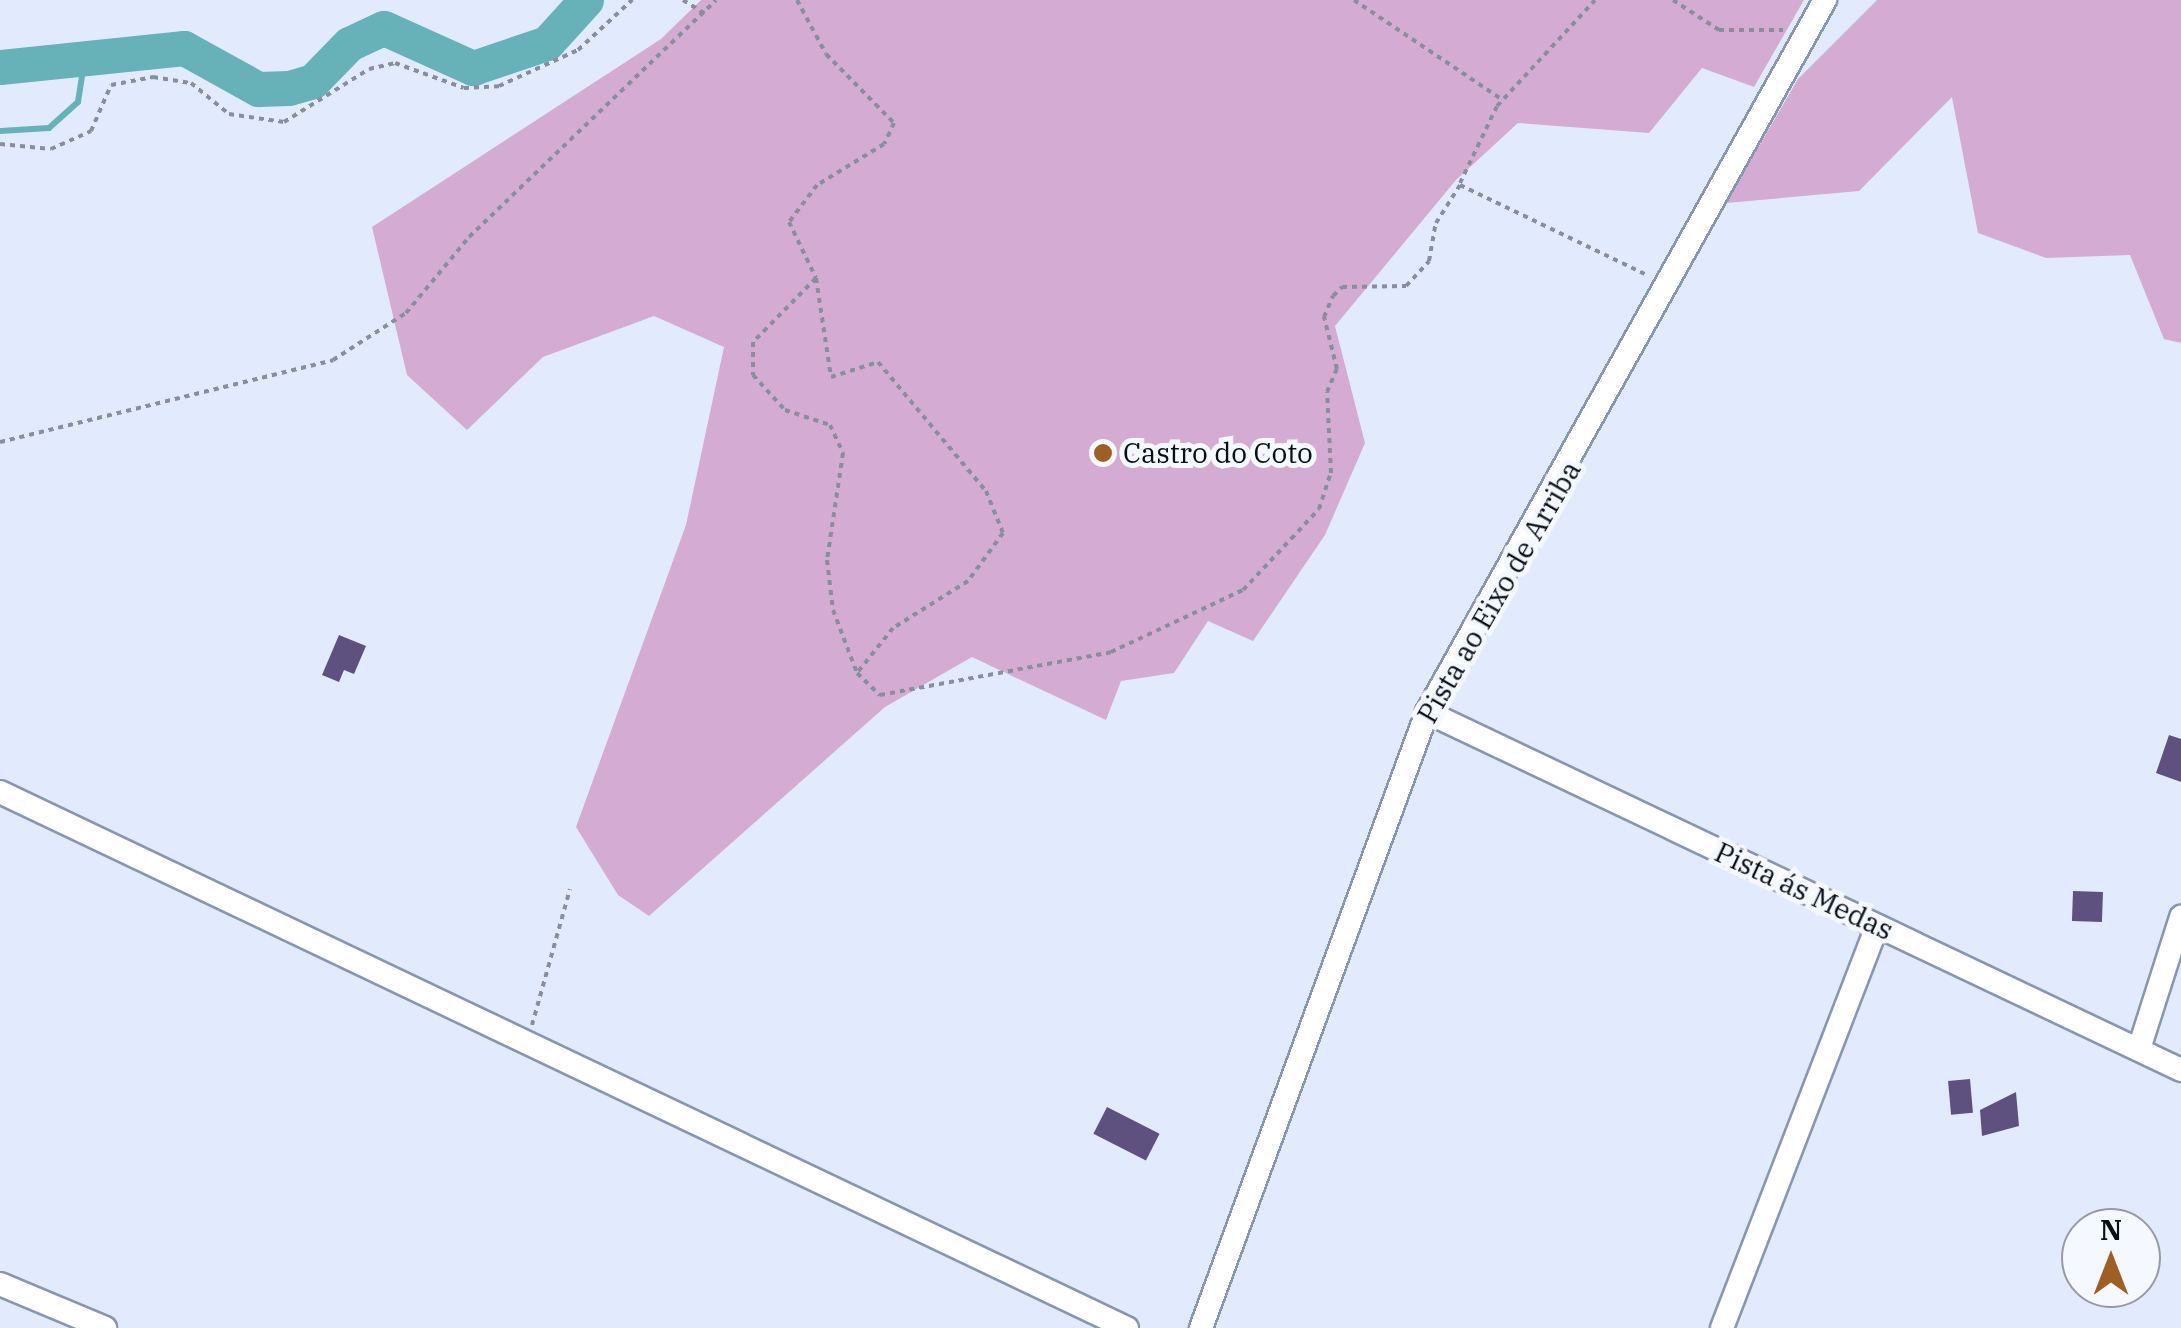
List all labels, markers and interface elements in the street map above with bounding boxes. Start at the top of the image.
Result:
place label: Castro do Coto [1123,436,1313,470]
marker: Castro do Coto [1092,442,1114,464]
street label: Pista ao Eixo de Arriba [1410,455,1588,729]
street label: Pista ás Medas [1710,835,1898,947]
north arrow [2061,1208,2161,1308]
text: N [2100,1211,2122,1248]

